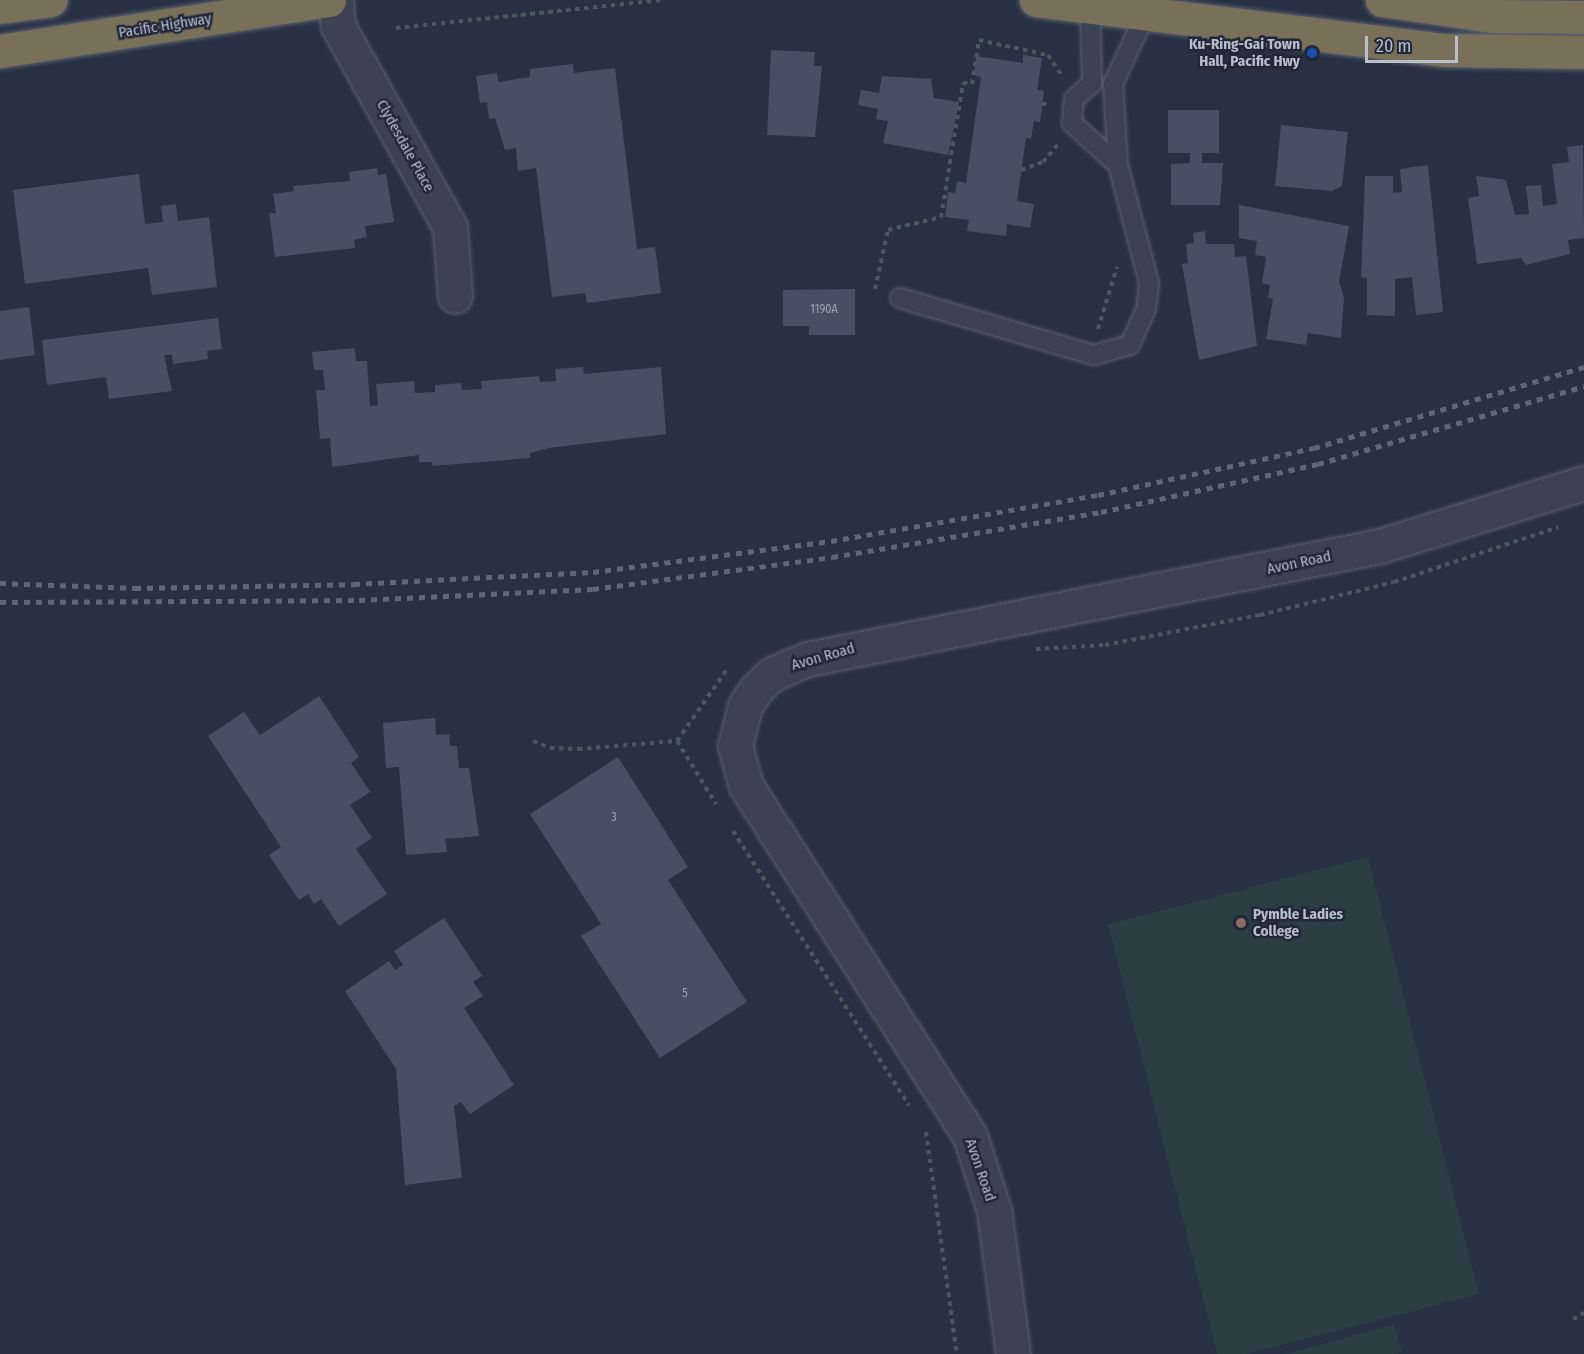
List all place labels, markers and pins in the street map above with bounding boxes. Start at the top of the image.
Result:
place label: Ku-Ring-Gai Town Hall, Pacific Hwy [1189,35,1300,70]
marker: Ku-Ring-Gai Town Hall, Pacific Hwy [1305,46,1319,60]
place label: Pymble Ladies College [1253,905,1343,940]
marker: Pymble Ladies College [1234,916,1248,930]

